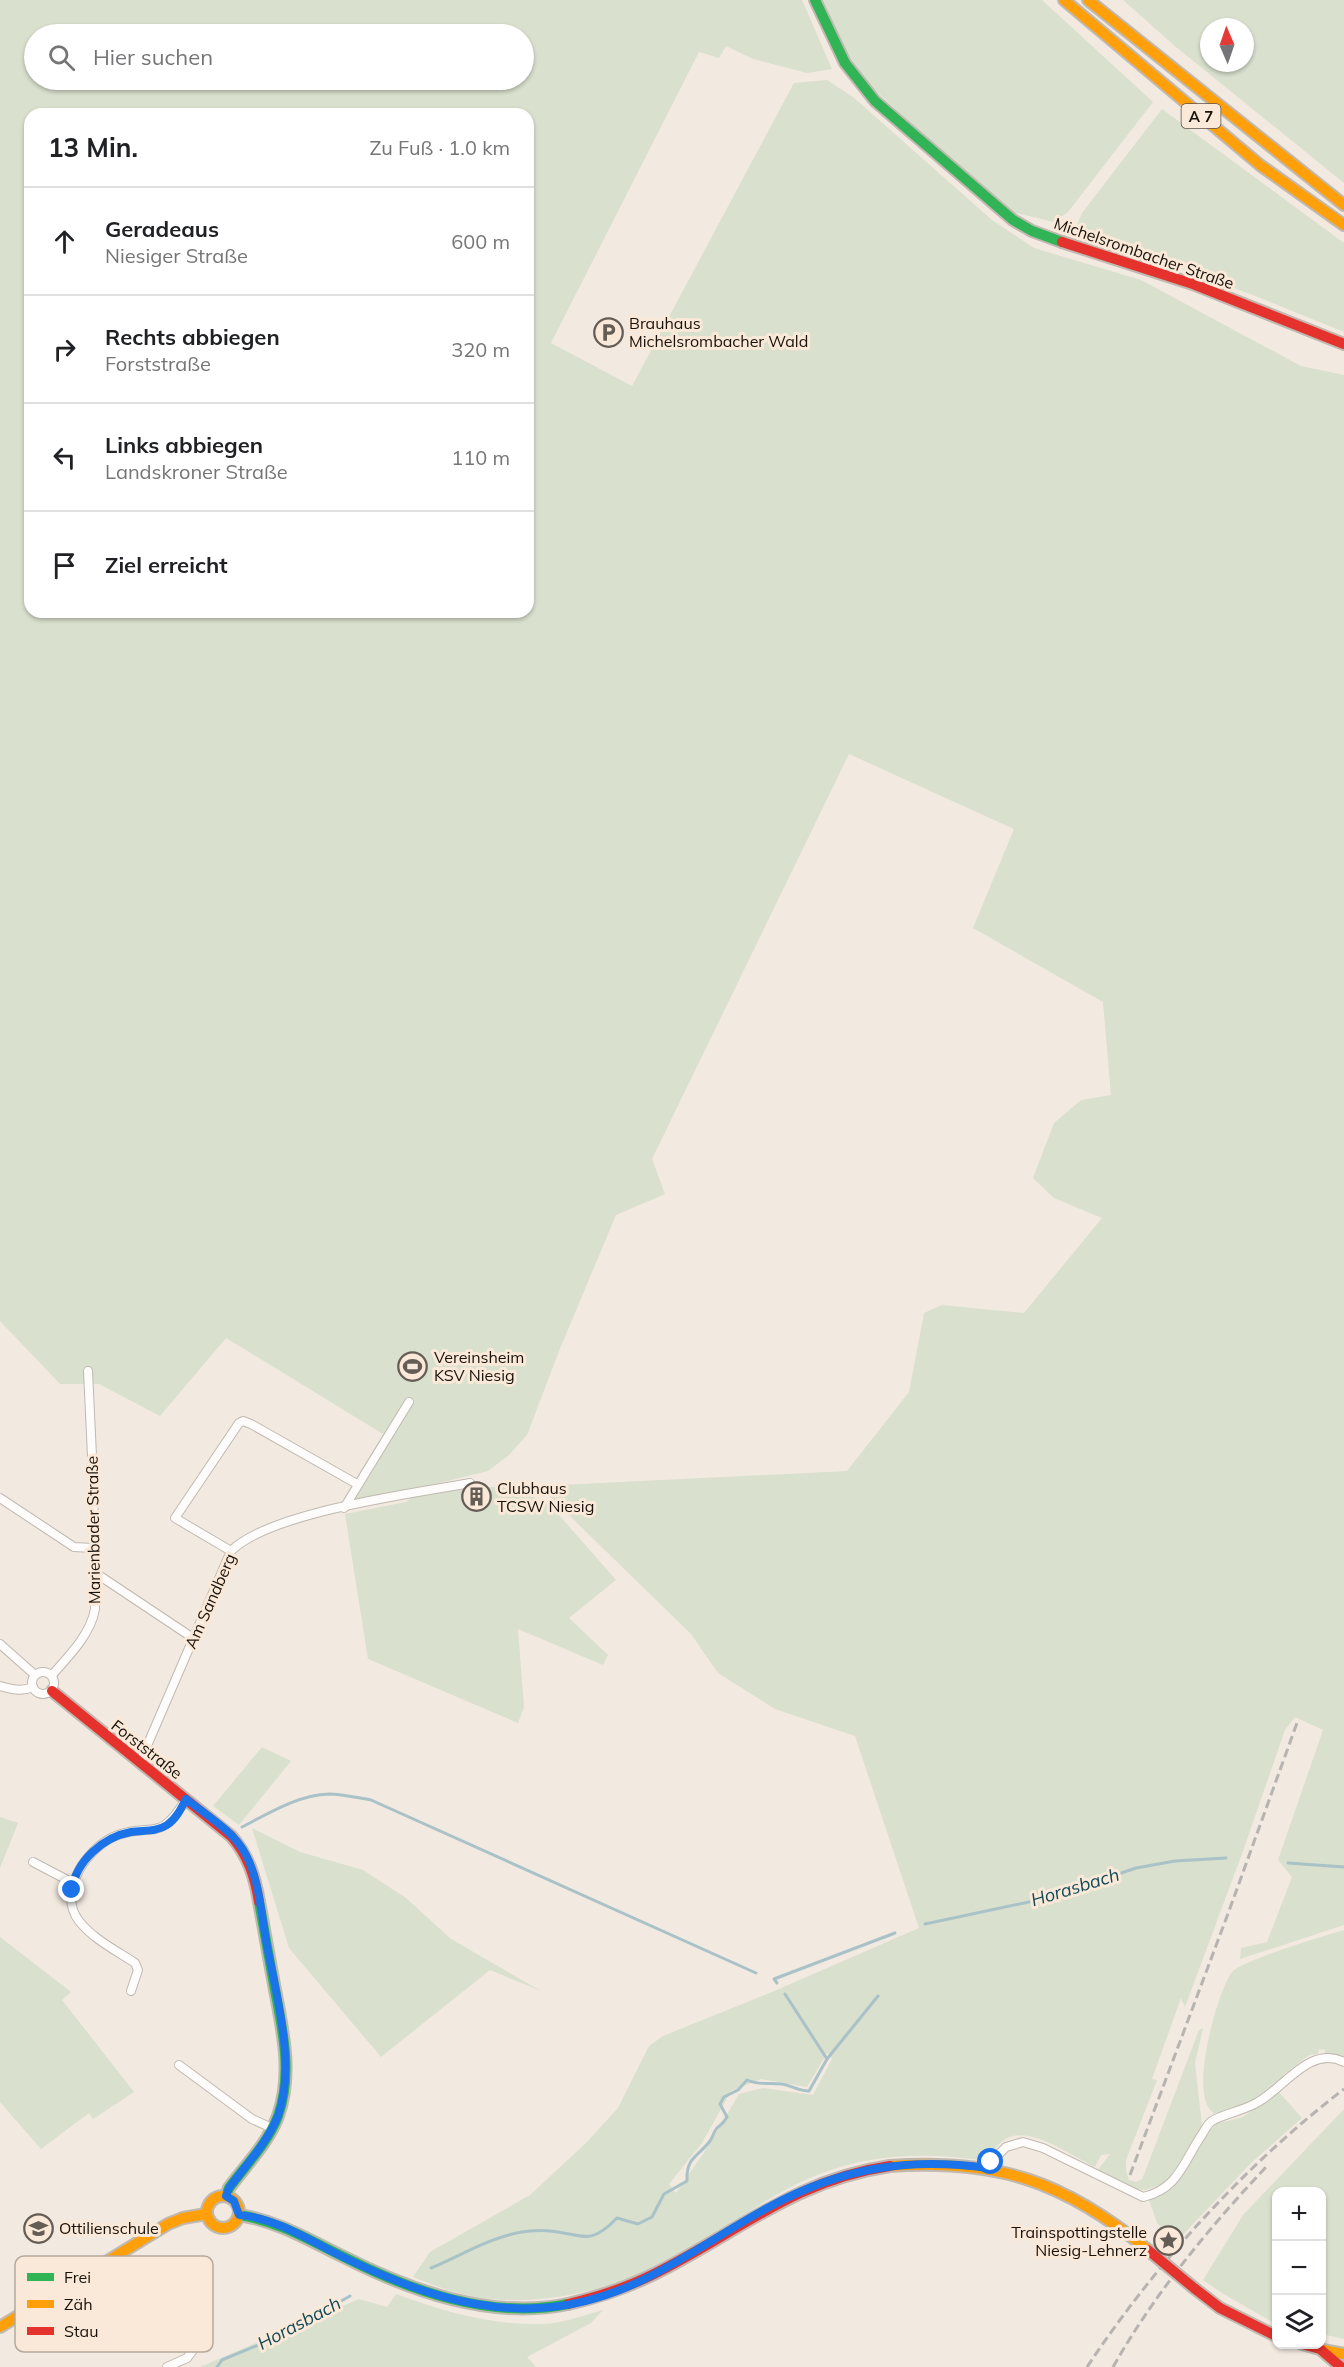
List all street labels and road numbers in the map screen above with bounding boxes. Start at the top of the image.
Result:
road number: A 7 [1182,104,1220,128]
street label: Michelsrombacher Straße [1051,213,1237,293]
street label: Marienbader Straße [82,1456,104,1604]
street label: Am Sandberg [180,1550,240,1652]
street label: Forststraße [107,1715,187,1783]

